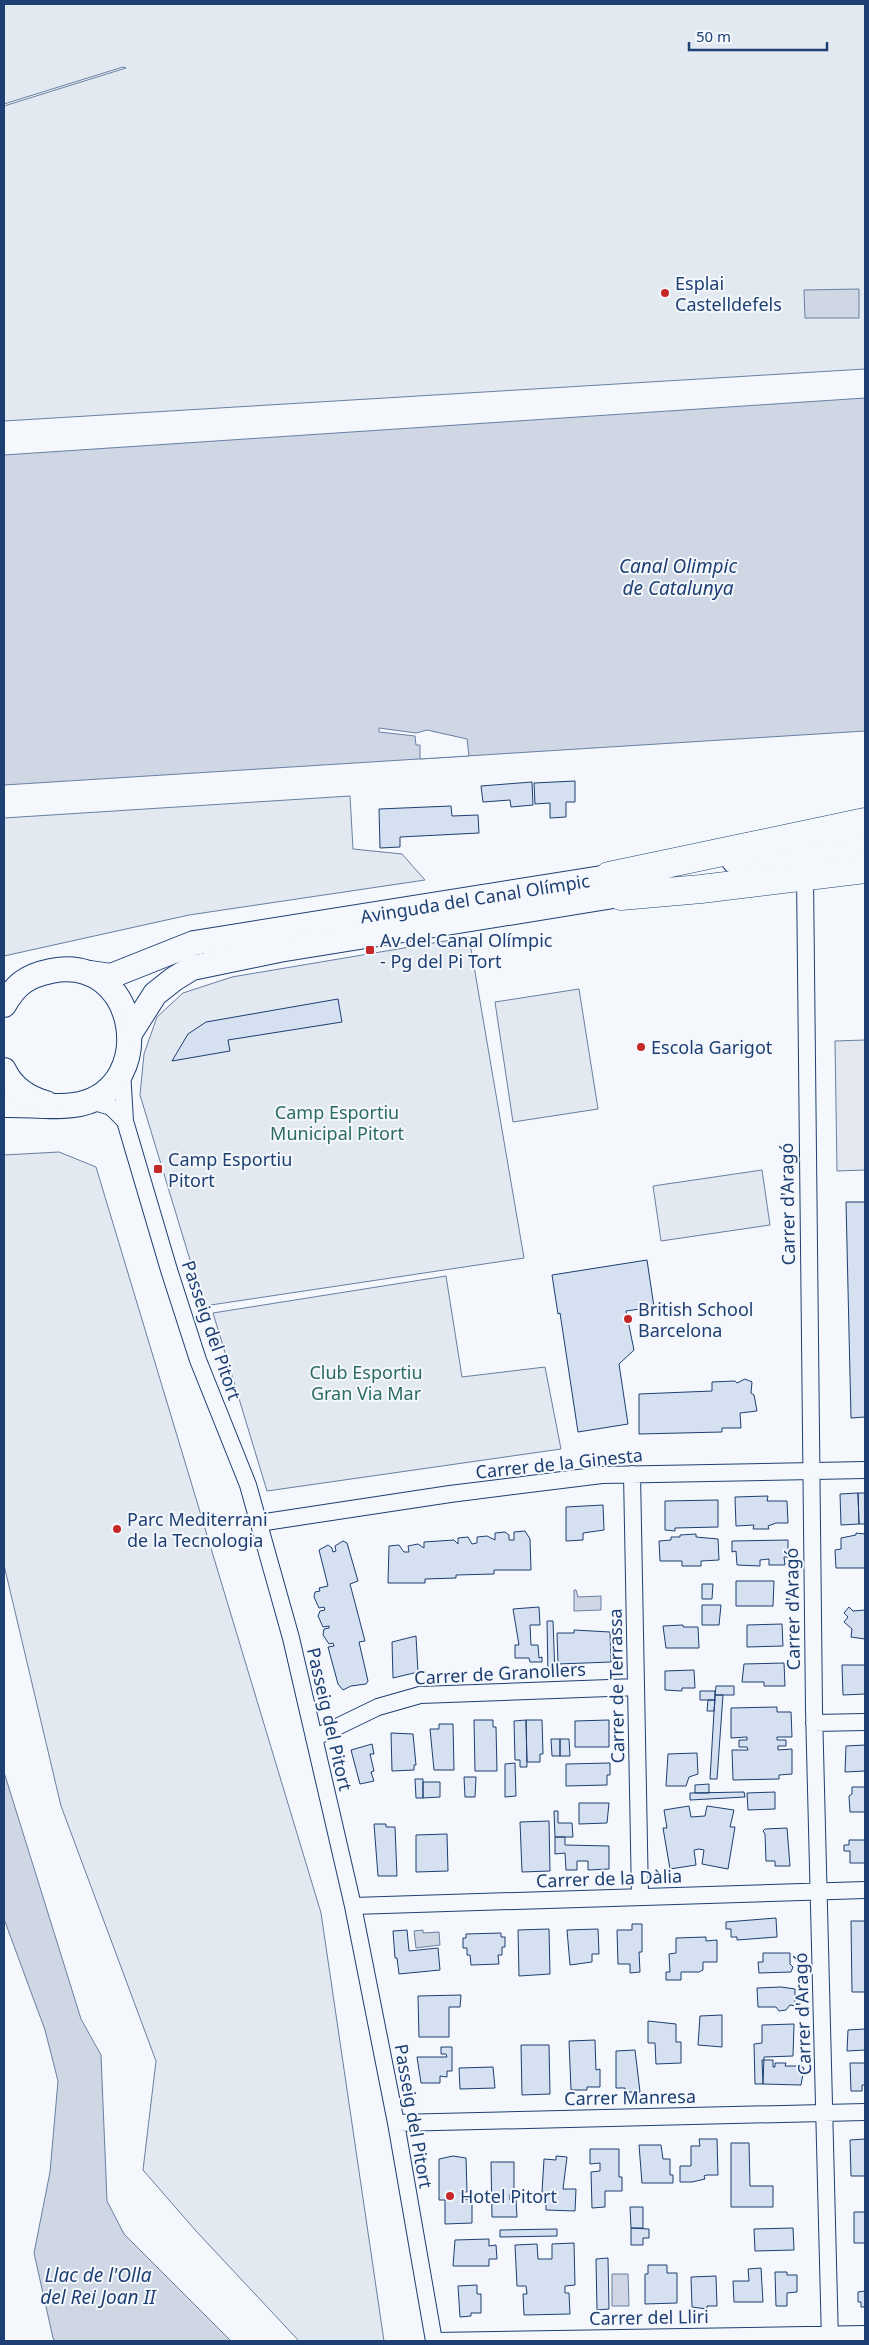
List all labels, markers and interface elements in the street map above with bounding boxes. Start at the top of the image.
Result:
scale bar [689,20,826,52]
text: 50 m [696,26,731,46]
place label: Esplai Castelldefels [675,271,782,316]
marker: Esplai Castelldefels [659,287,671,299]
water label: Canal Olimpic de Catalunya [619,553,738,601]
street label: Avinguda del Canal Olímpic [359,868,592,928]
place label: Av del Canal Olímpic - Pg del Pi Tort [380,928,553,973]
marker: Av del Canal Olímpic - Pg del Pi Tort [364,944,376,956]
place label: Escola Garigot [651,1035,773,1059]
marker: Escola Garigot [635,1041,647,1053]
park label: Camp Esportiu Municipal Pitort [270,1100,404,1145]
street label: Carrer d'Aragó [774,1142,800,1266]
place label: Camp Esportiu Pitort [168,1147,292,1192]
marker: Camp Esportiu Pitort [152,1163,164,1175]
street label: Passeig del Pitort [177,1257,247,1403]
place label: British School Barcelona [638,1297,753,1342]
marker: British School Barcelona [622,1313,634,1325]
park label: Club Esportiu Gran Via Mar [309,1360,423,1405]
street label: Carrer de la Ginesta [474,1442,644,1484]
place label: Parc Mediterrani de la Tecnologia [127,1507,268,1552]
marker: Parc Mediterrani de la Tecnologia [111,1523,123,1535]
street label: Carrer d'Aragó [779,1547,805,1671]
street label: Carrer de Terrassa [603,1608,629,1764]
street label: Passeig del Pitort [302,1645,358,1793]
street label: Carrer de Granollers [414,1657,586,1689]
street label: Carrer de la Dàlia [536,1863,682,1893]
street label: Carrer d'Aragó [788,1952,816,2076]
street label: Passeig del Pitort [389,2042,439,2191]
street label: Carrer Manresa [564,2084,696,2110]
place label: Hotel Pitort [460,2184,558,2208]
marker: Hotel Pitort [444,2190,456,2202]
water label: Llac de l'Olla del Rei Joan II [40,2262,158,2310]
street label: Carrer del Lliri [589,2304,709,2330]

